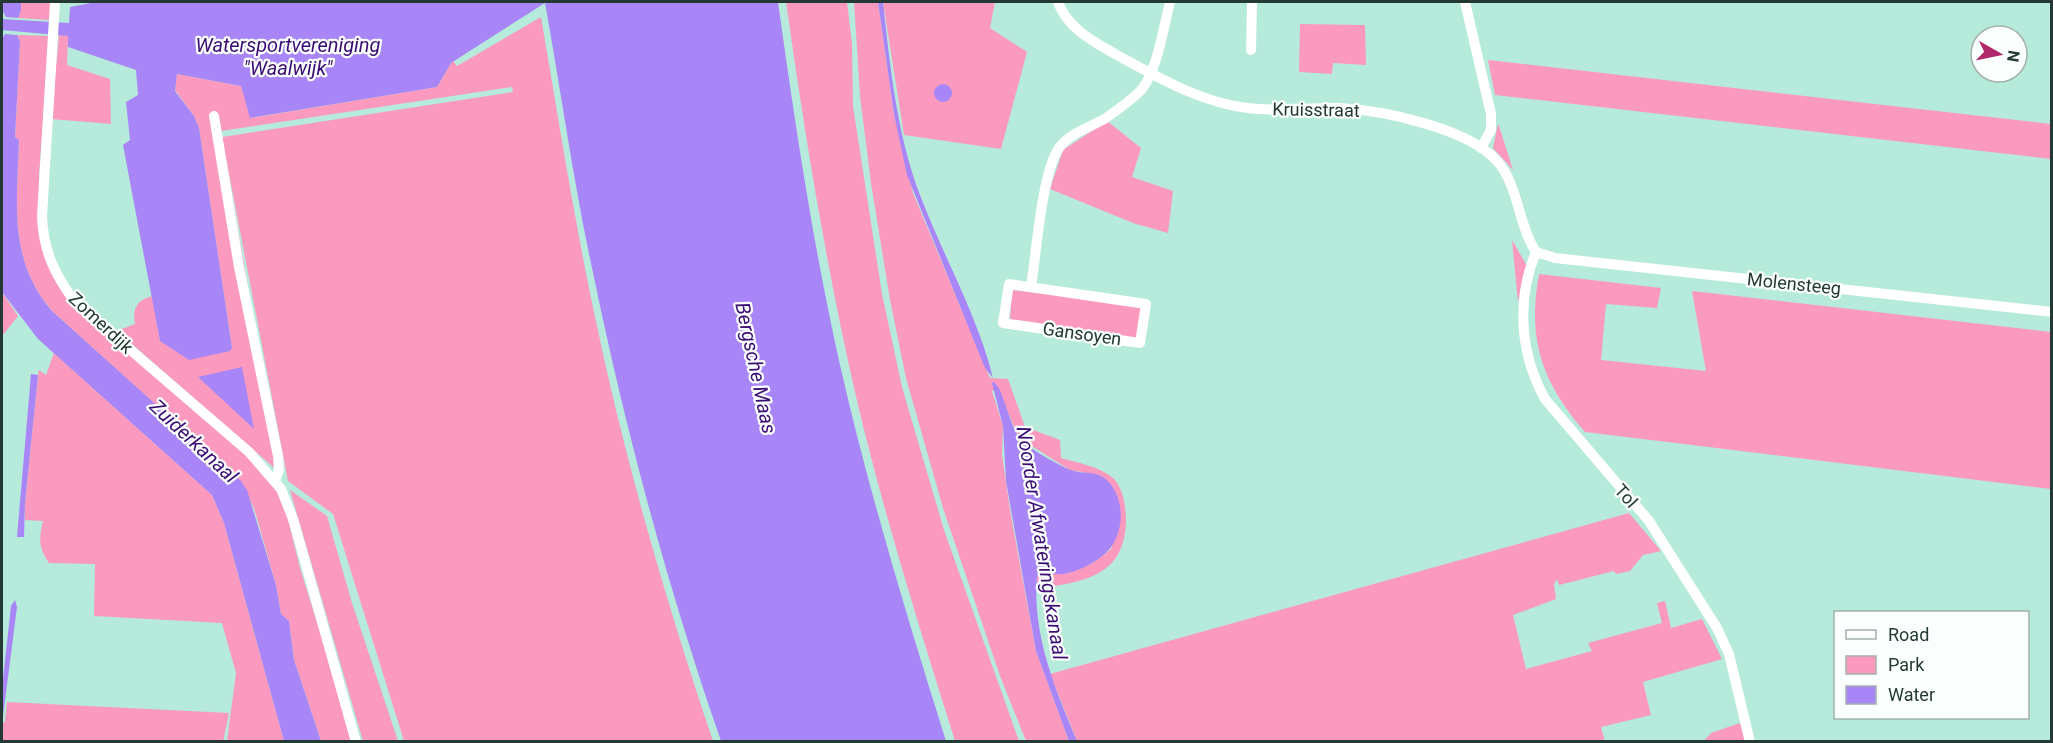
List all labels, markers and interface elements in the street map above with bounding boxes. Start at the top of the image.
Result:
north arrow [1969,24,2029,84]
water label: Watersportvereniging "Waalwijk" [196,33,381,80]
text: N [2003,49,2024,63]
street label: Kruisstraat [1272,98,1360,121]
street label: Molensteeg [1746,268,1842,299]
street label: Zomerdijk [65,288,138,358]
water label: Bergsche Maas [730,300,782,436]
street label: Gansoyen [1041,318,1123,349]
water label: Zuiderkanaal [144,393,243,488]
water label: Noorder Afwateringskanaal [1012,425,1072,662]
street label: Tol [1610,480,1642,512]
legend [1834,611,2029,719]
text: Road [1888,624,1929,645]
text: Park [1888,654,1925,675]
text: Water [1888,684,1935,705]

